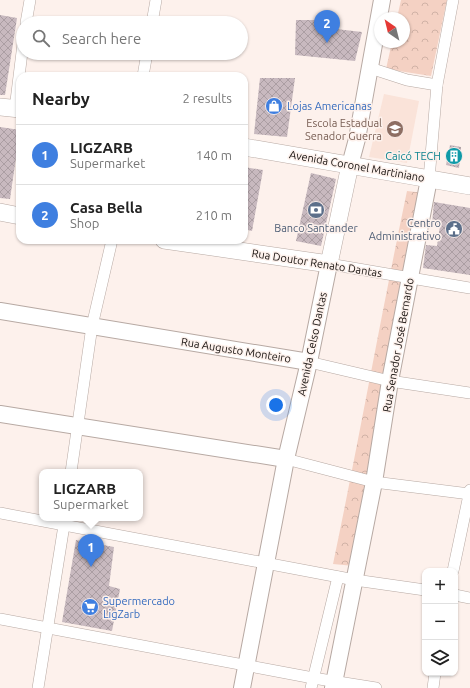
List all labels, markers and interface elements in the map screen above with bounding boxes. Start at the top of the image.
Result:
pin: 2 [314,10,340,43]
north arrow [374,12,410,48]
search box [16,16,248,60]
icon: search [30,27,52,49]
text: Search here [62,30,141,47]
text: Nearby [32,89,90,108]
text: 2 results [182,91,232,105]
shop icon: Lojas Americanas [264,96,284,116]
place label: Lojas Americanas [287,100,372,112]
place label: Escola Estadual Senador Guerra [305,117,382,142]
school or university icon: Escola Estadual Senador Guerra [385,119,405,139]
text: LIGZARB [70,139,133,156]
building icon: Caicó TECH [444,146,464,166]
text: 1 [41,148,49,162]
text: 140 m [196,148,232,162]
street label: Avenida Coronel Martiniano [288,148,426,184]
place label: Caicó TECH [385,150,441,162]
text: Supermarket [70,156,145,170]
text: Casa Bella [70,199,143,216]
bank icon: Banco Santander [306,200,326,220]
text: 2 [41,208,49,222]
text: 210 m [196,208,232,222]
text: Shop [70,216,99,230]
place label: Centro Administrativo [369,217,441,242]
public building icon: Centro Administrativo [444,219,464,239]
place label: Banco Santander [274,222,359,234]
street label: Rua Doutor Renato Dantas [251,247,383,279]
street label: Rua Senador José Bernardo [380,277,416,413]
street label: Avenida Celso Dantas [295,291,329,397]
street label: Rua Augusto Monteiro [180,335,292,365]
your location [266,395,286,415]
popup [39,469,143,521]
text: LIGZARB [53,480,116,497]
text: Supermarket [53,497,129,511]
pin: 1 [78,534,104,567]
map controls [422,568,458,676]
button: + [422,568,458,604]
place label: Supermercado LigZarb [103,595,175,620]
supermarket icon: Supermercado LigZarb [80,597,100,617]
button: − [422,604,458,640]
button: layers [422,640,458,676]

